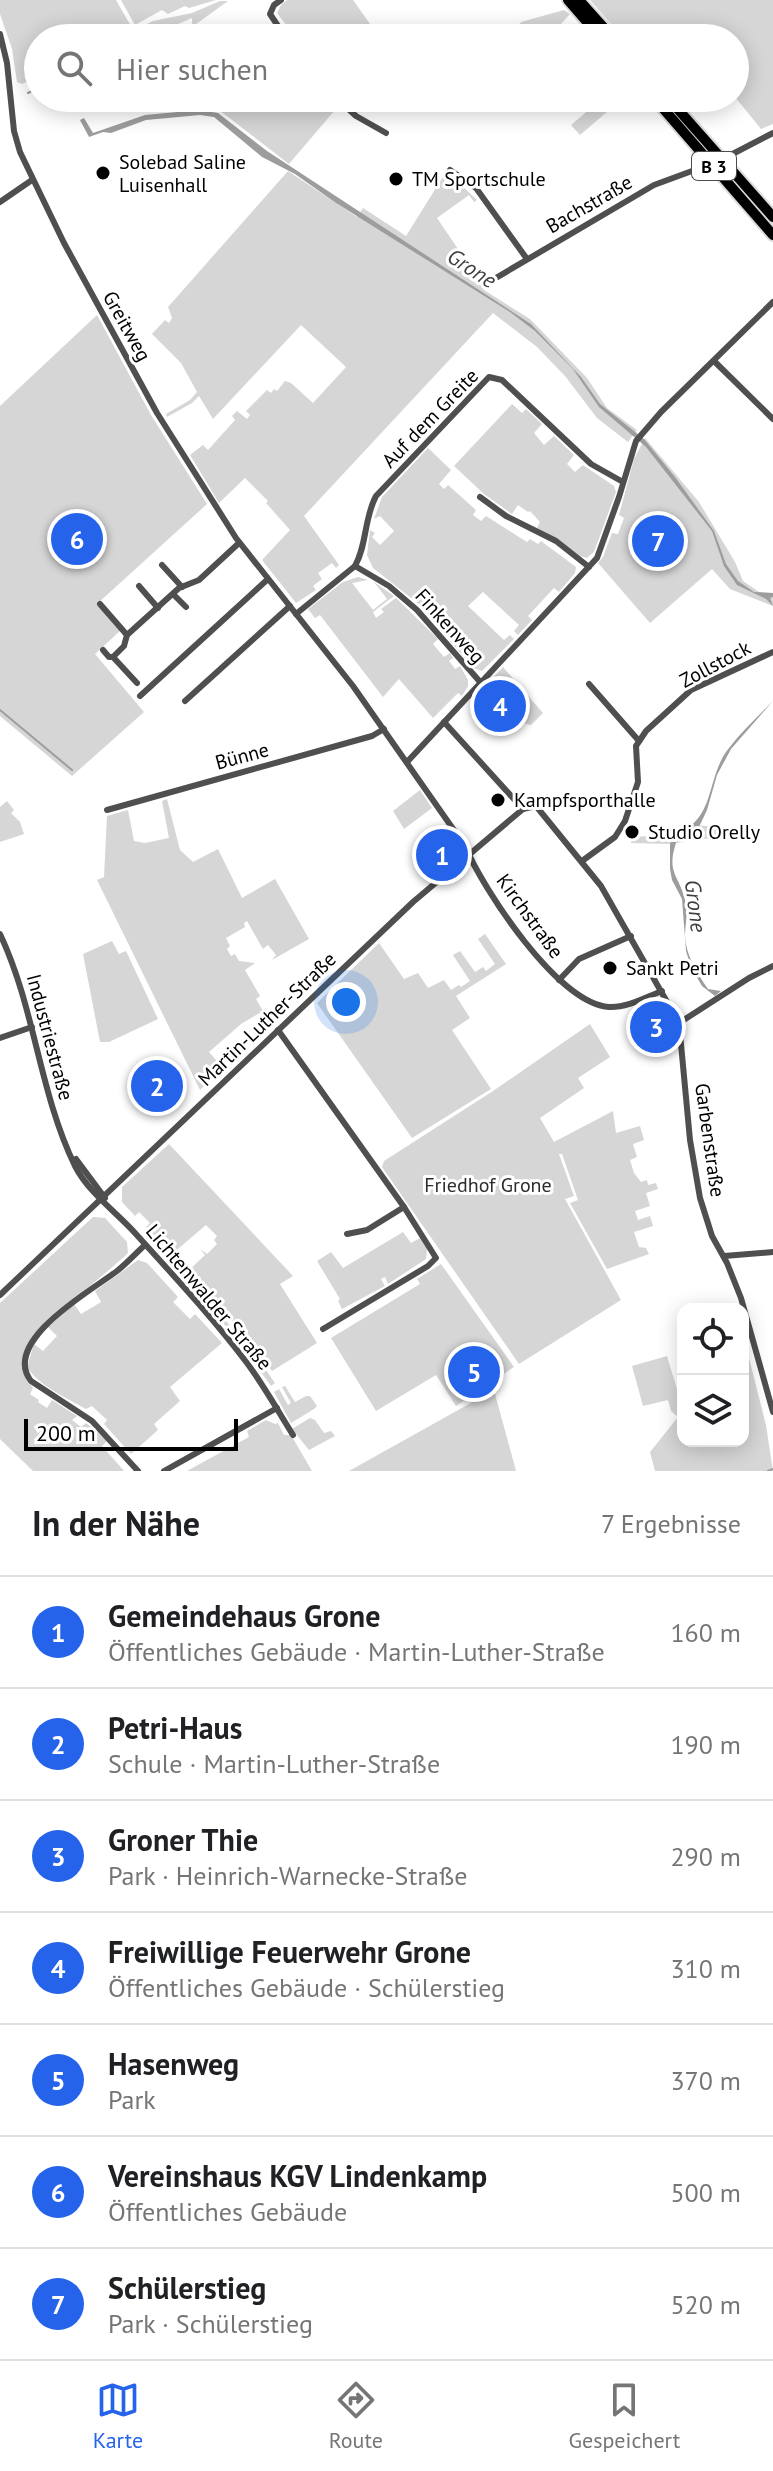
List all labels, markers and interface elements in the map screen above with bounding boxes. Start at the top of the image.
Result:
search box [24,24,749,112]
icon: search [52,46,96,90]
text: Hier suchen [116,49,268,88]
place label: Solebad Saline Luisenhall [119,149,246,198]
road number: B 3 [692,152,736,180]
marker: Solebad Saline Luisenhall [94,164,112,182]
place label: TM Sportschule [412,166,546,192]
street label: Bachstraße [541,169,637,239]
marker: TM Sportschule [387,170,405,188]
water label: Grone [442,242,502,295]
street label: Greitweg [97,286,157,366]
street label: Auf dem Greite [376,363,484,473]
pin: 6 [51,509,103,569]
pin: 7 [632,511,684,571]
street label: Finkenweg [409,583,491,669]
street label: Zollstock [675,634,755,693]
pin: 4 [474,676,526,736]
street label: Bünne [212,736,272,776]
place label: Kampfsporthalle [514,787,656,813]
marker: Kampfsporthalle [489,791,507,809]
place label: Studio Orelly [648,819,761,845]
marker: Studio Orelly [623,823,641,841]
pin: 1 [416,825,468,885]
street label: Kirchstraße [491,869,569,963]
water label: Grone [679,878,713,935]
street label: Martin-Luther-Straße [192,946,342,1092]
place label: Sankt Petri [626,955,719,981]
marker: Sankt Petri [601,959,619,977]
street label: Industriestraße [21,971,79,1103]
your location [326,982,366,1022]
pin: 3 [630,997,682,1057]
pin: 2 [131,1056,183,1116]
street label: Garbenstraße [689,1081,731,1199]
park label: Friedhof Grone [424,1172,552,1198]
street label: Lichtenwalder Straße [140,1219,278,1375]
map controls [677,1303,749,1447]
button: locate [677,1303,749,1375]
pin: 5 [448,1342,500,1402]
button: layers [677,1375,749,1447]
scale bar [24,1415,238,1451]
text: 200 m [36,1419,96,1447]
text: In der Nähe [32,1501,200,1545]
text: 7 Ergebnisse [601,1507,741,1540]
text: Gemeindehaus Grone [108,1596,380,1635]
text: 1 [51,1616,65,1649]
text: 160 m [670,1616,741,1649]
text: Öffentliches Gebäude · Martin-Luther-Straße [108,1635,605,1668]
text: Petri-Haus [108,1708,242,1747]
text: 2 [51,1728,65,1761]
text: 190 m [670,1728,741,1761]
text: Schule · Martin-Luther-Straße [108,1747,440,1780]
text: Groner Thie [108,1820,258,1859]
text: 3 [51,1840,65,1873]
text: 290 m [670,1840,741,1873]
text: Park · Heinrich-Warnecke-Straße [108,1859,468,1892]
text: Freiwillige Feuerwehr Grone [108,1932,471,1971]
text: 4 [51,1952,65,1985]
text: 310 m [670,1952,741,1985]
text: Öffentliches Gebäude · Schülerstieg [108,1971,505,2004]
text: Hasenweg [108,2044,239,2083]
text: 5 [51,2064,65,2097]
text: 370 m [670,2064,741,2097]
text: Park [108,2083,156,2116]
text: Vereinshaus KGV Lindenkamp [108,2156,487,2195]
text: 6 [51,2176,65,2209]
text: 500 m [670,2176,741,2209]
text: Öffentliches Gebäude [108,2195,347,2228]
text: Schülerstieg [108,2268,266,2307]
text: 7 [51,2288,65,2321]
text: 520 m [670,2288,741,2321]
text: Park · Schülerstieg [108,2307,313,2340]
tab: Karte [93,2378,143,2454]
tab: Route [329,2378,383,2454]
tab: Gespeichert [569,2378,680,2454]

